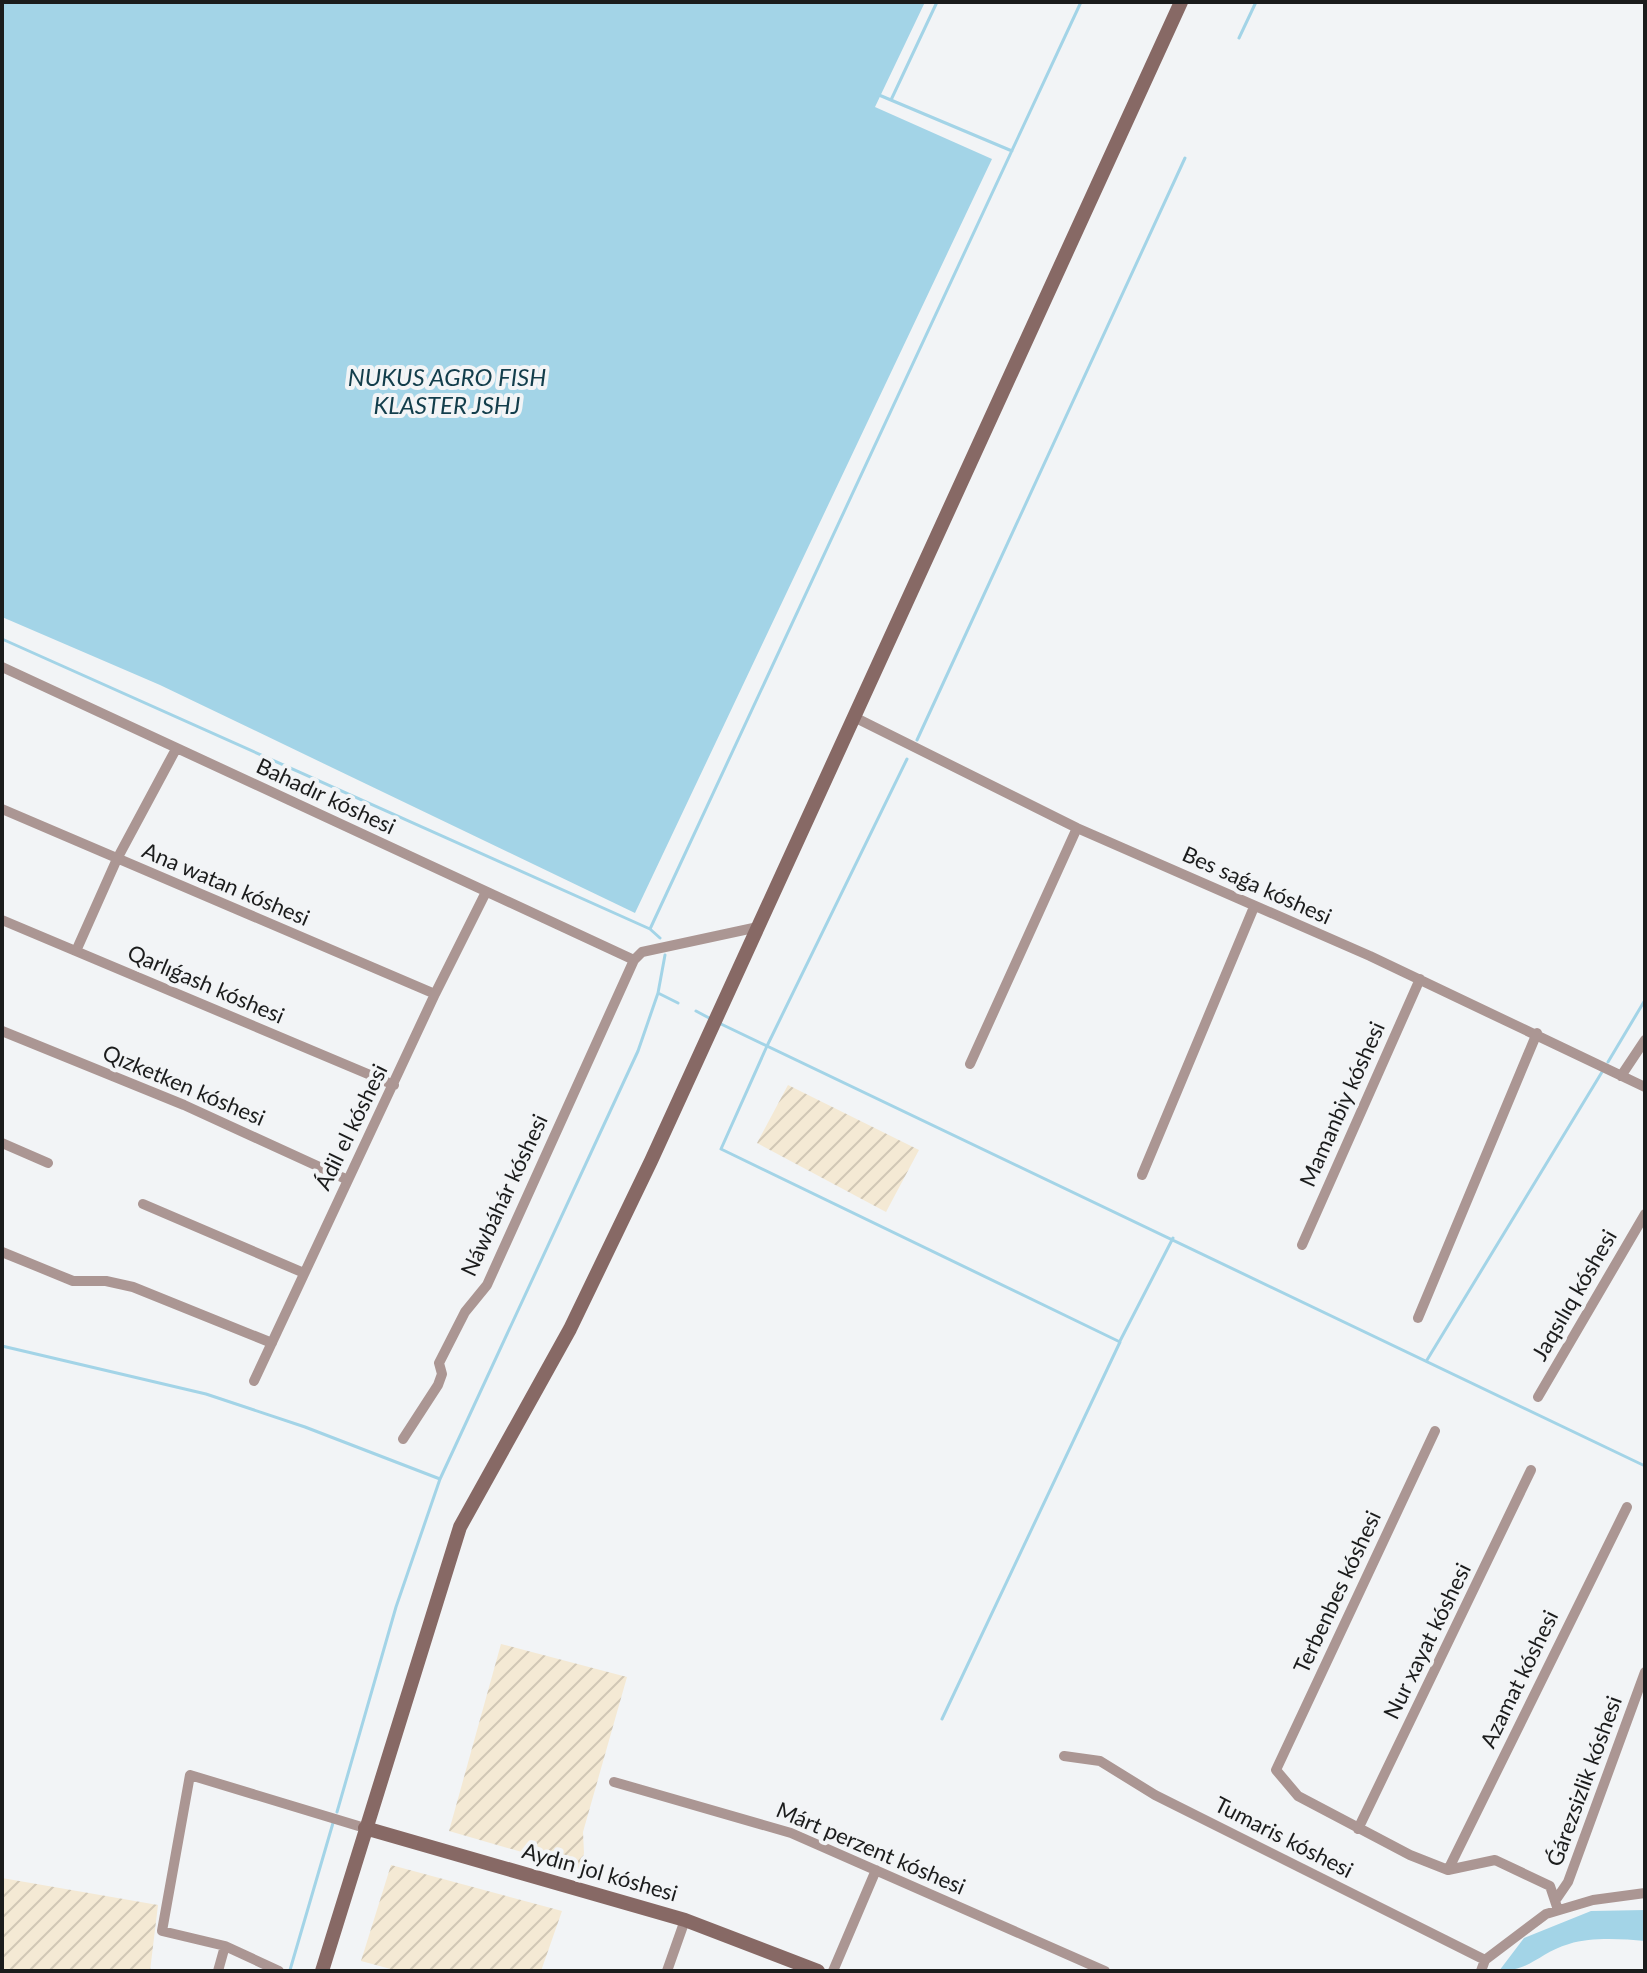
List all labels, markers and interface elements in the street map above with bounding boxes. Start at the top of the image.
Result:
water label: NUKUS AGRO FISH KLASTER JSHJ [348,362,546,419]
street label: Bahadır kóshesi [252,752,400,840]
street label: Ana watan kóshesi [138,836,314,931]
street label: Bes saǵa kóshesi [1178,840,1336,930]
street label: Qarlıǵash kóshesi [124,938,289,1029]
street label: Mamanbiy kóshesi [1293,1017,1390,1190]
street label: Qızketken kóshesi [99,1038,270,1131]
street label: Ádil el kóshesi [308,1059,393,1194]
street label: Náwbáhár kóshesi [454,1110,553,1280]
street label: Jaqsılıq kóshesi [1525,1225,1622,1365]
street label: Terbenbes kóshesi [1287,1506,1386,1677]
street label: Nur xayat kóshesi [1377,1558,1476,1723]
street label: Azamat kóshesi [1474,1606,1563,1752]
street label: Ǵárezsizlik kóshesi [1540,1692,1627,1870]
street label: Tumaris kóshesi [1211,1790,1358,1883]
street label: Márt perzent kóshesi [773,1795,970,1900]
street label: Aydın jol kóshesi [519,1836,681,1907]

